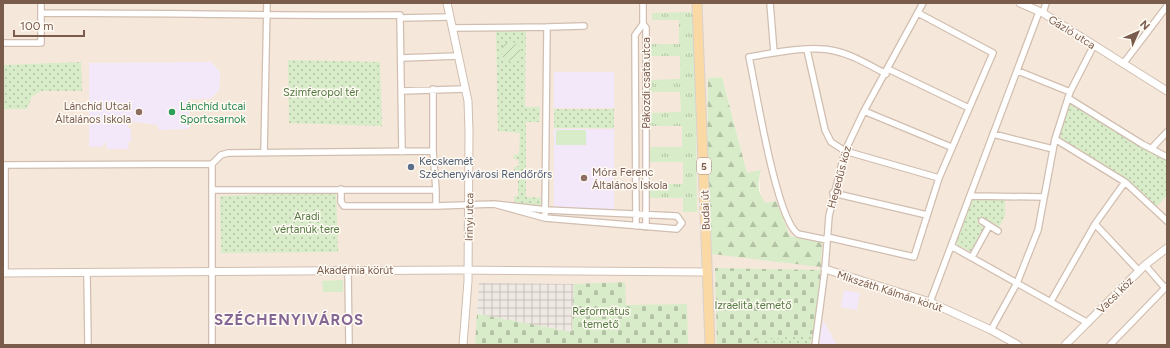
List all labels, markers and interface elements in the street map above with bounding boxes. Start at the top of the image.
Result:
scale bar [14,12,84,38]
north arrow [1118,12,1158,52]
street label: Gázló utca [1046,13,1098,52]
text: N [1137,18,1152,33]
text: 100 m [20,19,54,33]
street label: Pákozdi csata utca [640,37,653,129]
park label: Szimferopol tér [283,86,359,99]
place label: Lánchíd Utcai Általános Iskola [55,100,131,126]
place label: Lánchíd utcai Sportcsarnok [180,100,246,126]
marker: Lánchíd Utcai Általános Iskola [134,107,144,117]
marker: Lánchíd utcai Sportcsarnok [167,107,177,117]
street label: Hegedűs köz [825,144,854,210]
place label: Kecskemét Széchenyivárosi Rendőrőrs [419,155,552,181]
road number: 5 [697,158,711,174]
marker: Kecskemét Széchenyivárosi Rendőrőrs [406,162,416,172]
place label: Móra Ferenc Általános Iskola [592,166,668,192]
marker: Móra Ferenc Általános Iskola [579,173,589,183]
street label: Budai út [698,190,713,230]
street label: Irinyi utca [463,193,476,241]
park label: Aradi vértanúk tere [274,210,340,236]
street label: Akadémia körút [317,264,393,277]
street label: Mikszáth Kálmán körút [835,268,944,315]
street label: Vacsi köz [1094,274,1136,316]
park label: Izraelita temető [714,299,792,312]
park label: Református temető [572,305,630,331]
district label: SZÉCHENYIVÁROS [214,311,364,329]

